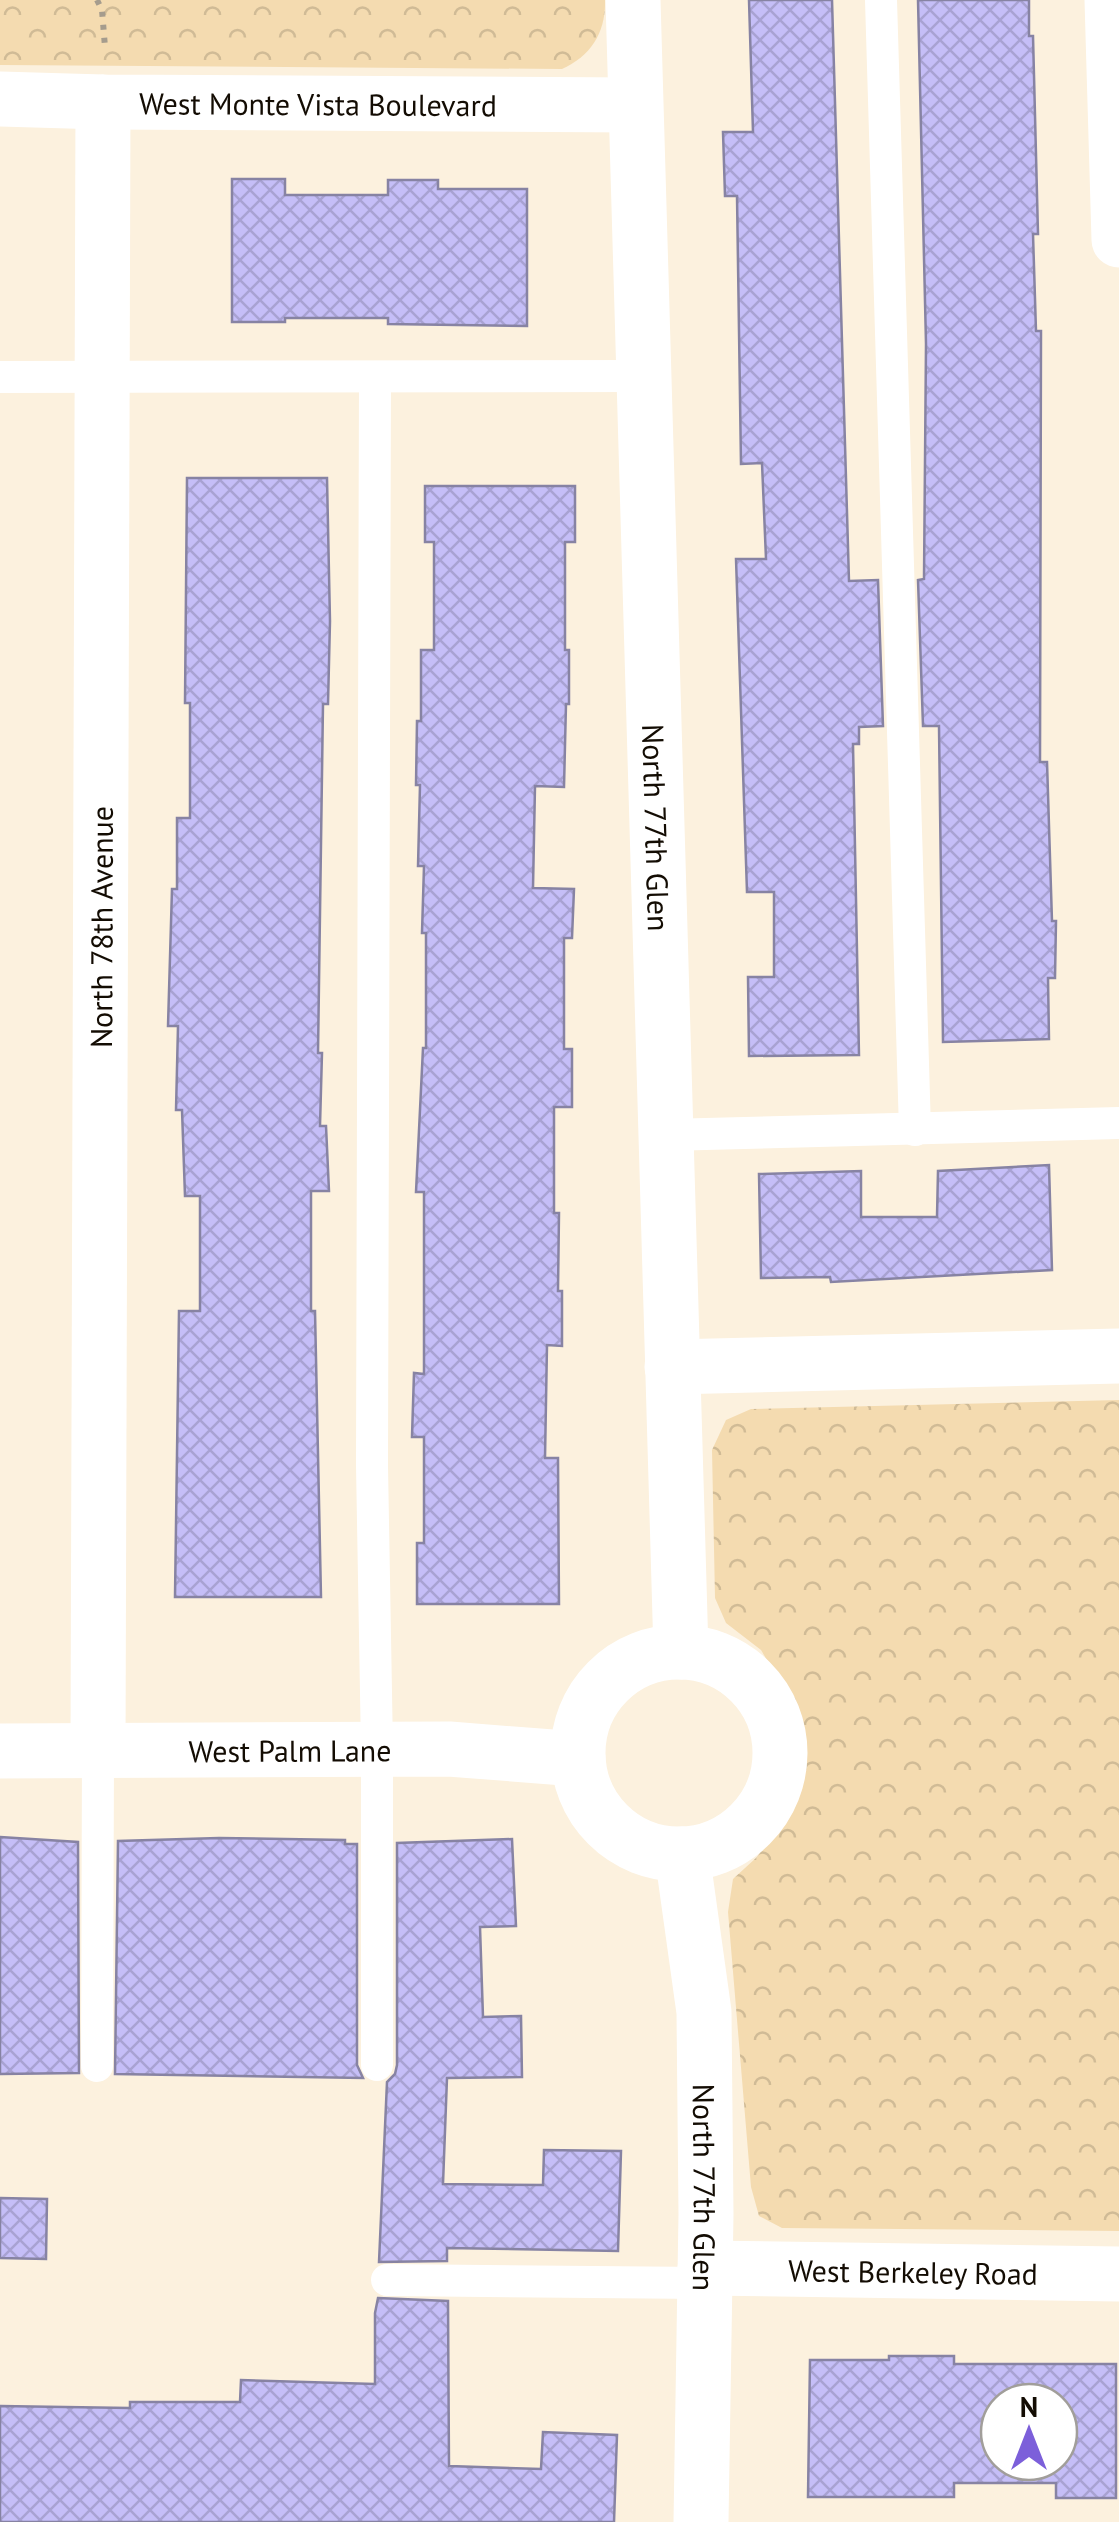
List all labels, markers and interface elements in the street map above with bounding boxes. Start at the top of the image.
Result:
street label: West Monte Vista Boulevard [139,83,497,124]
street label: North 77th Glen [635,723,680,932]
street label: North 78th Avenue [81,806,120,1048]
street label: West Palm Lane [188,1730,392,1770]
street label: North 77th Glen [685,2084,726,2291]
street label: West Berkeley Road [788,2250,1038,2292]
north arrow [979,2382,1079,2482]
text: N [1020,2388,1038,2425]

